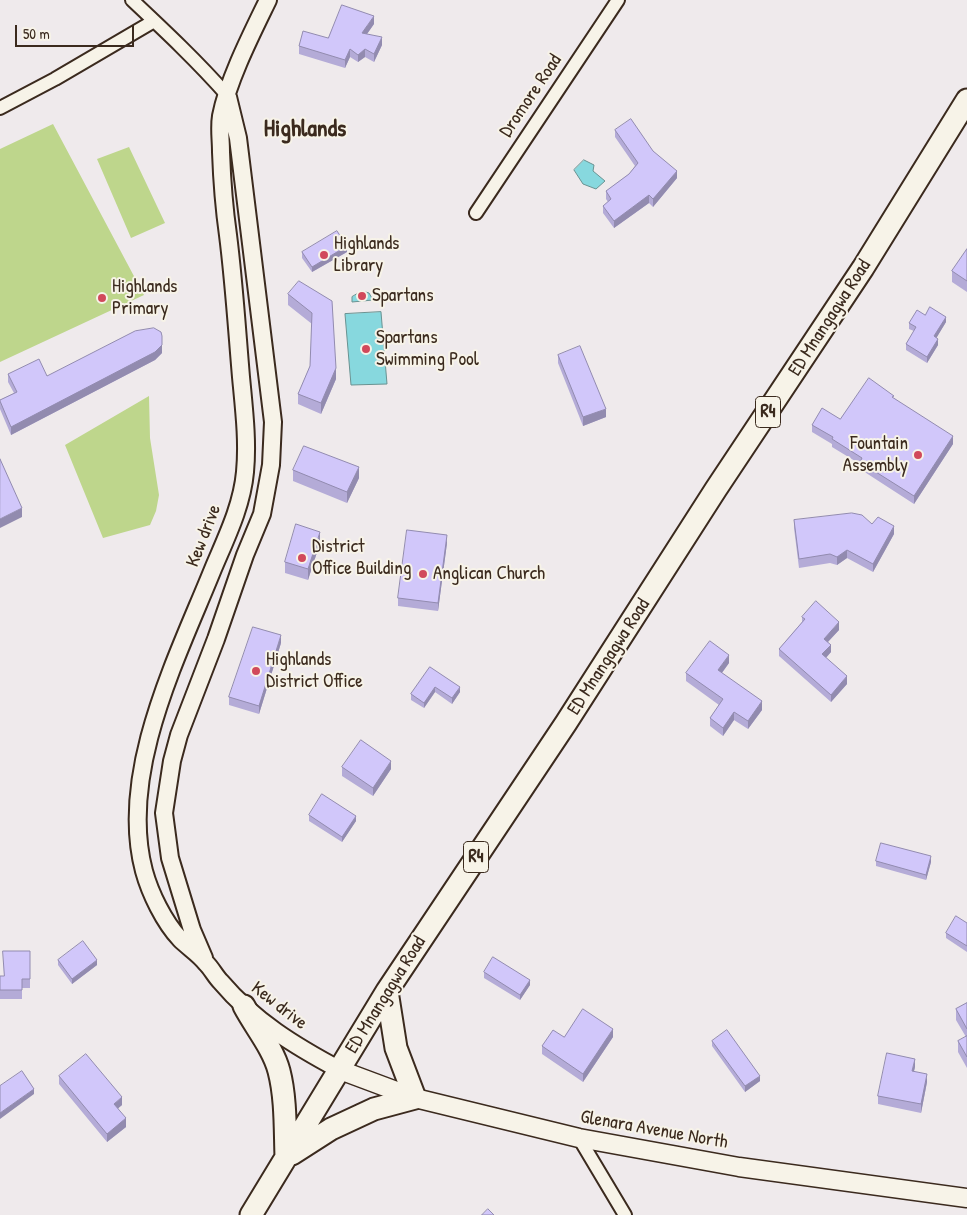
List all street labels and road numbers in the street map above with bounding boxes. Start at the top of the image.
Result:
street label: Dromore Road [495,50,567,142]
street label: ED Mnangagwa Road [784,256,876,380]
road number: R4 [756,397,780,428]
street label: Kew drive [182,502,226,570]
street label: ED Mnangagwa Road [563,595,655,719]
road number: R4 [464,842,488,872]
street label: ED Mnangagwa Road [341,932,431,1058]
street label: Kew drive [246,977,312,1035]
street label: Glenara Avenue North [579,1106,729,1154]

